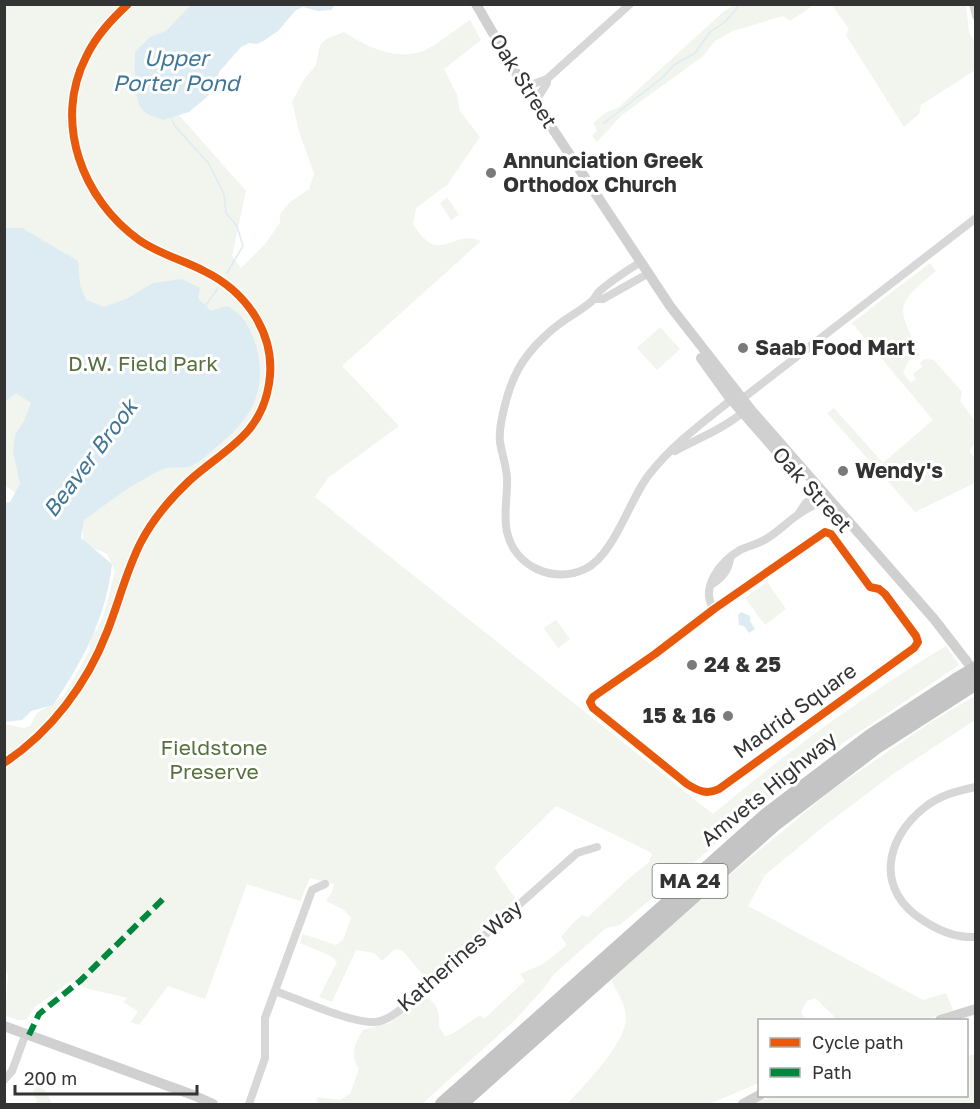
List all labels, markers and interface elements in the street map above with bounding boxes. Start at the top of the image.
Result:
street label: Oak Street [485,28,563,133]
water label: Upper Porter Pond [113,44,242,96]
place label: Annunciation Greek Orthodox Church [503,147,704,197]
marker: Annunciation Greek Orthodox Church [484,166,498,180]
place label: Saab Food Mart [755,334,915,360]
marker: Saab Food Mart [736,341,750,355]
park label: D.W. Field Park [68,350,218,376]
water label: Beaver Brook [37,392,144,522]
street label: Oak Street [767,441,858,538]
place label: Wendy's [855,457,943,483]
marker: Wendy's [836,464,850,478]
place label: 24 & 25 [704,651,781,677]
street label: Madrid Square [728,657,861,764]
marker: 24 & 25 [685,658,699,672]
place label: 15 & 16 [643,702,716,728]
marker: 15 & 16 [721,709,735,723]
street label: Amvets Highway [695,725,842,851]
park label: Fieldstone Preserve [161,734,267,784]
road number: MA 24 [652,864,728,898]
street label: Katherines Way [391,894,527,1017]
legend [758,1019,968,1097]
text: Cycle path [812,1031,904,1053]
scale bar [15,1058,196,1096]
text: Path [812,1061,852,1083]
text: 200 m [24,1067,77,1089]

